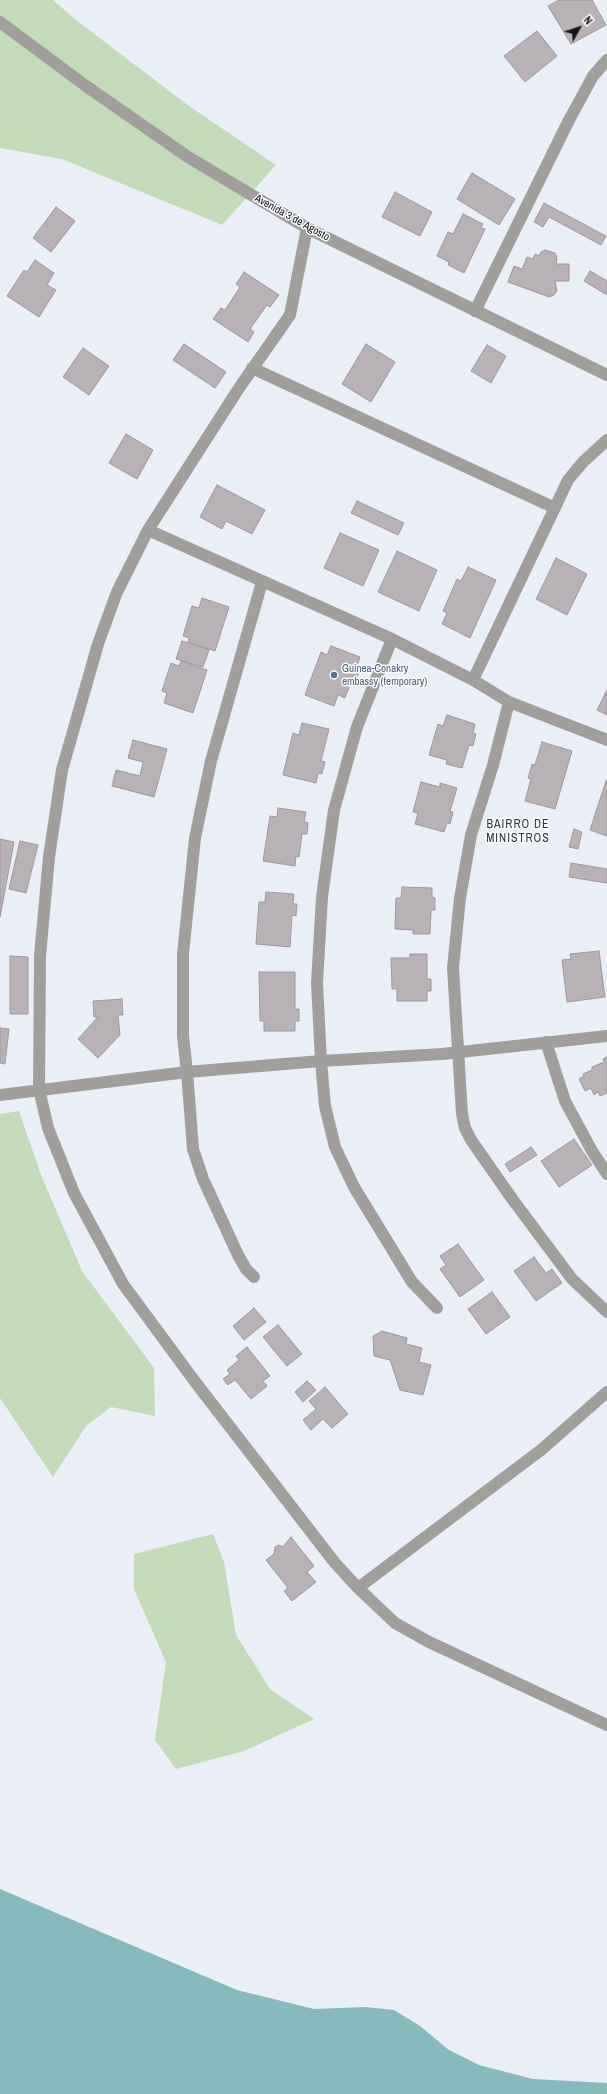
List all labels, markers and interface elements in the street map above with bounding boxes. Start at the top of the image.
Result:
north arrow [559,8,599,48]
text: N [581,13,596,27]
street label: Avenida 3 de Agosto [252,192,332,244]
place label: Guinea-Conakry embassy (temporary) [342,662,427,688]
marker: Guinea-Conakry embassy (temporary) [329,670,339,680]
district label: BAIRRO DE MINISTROS [486,818,550,846]

